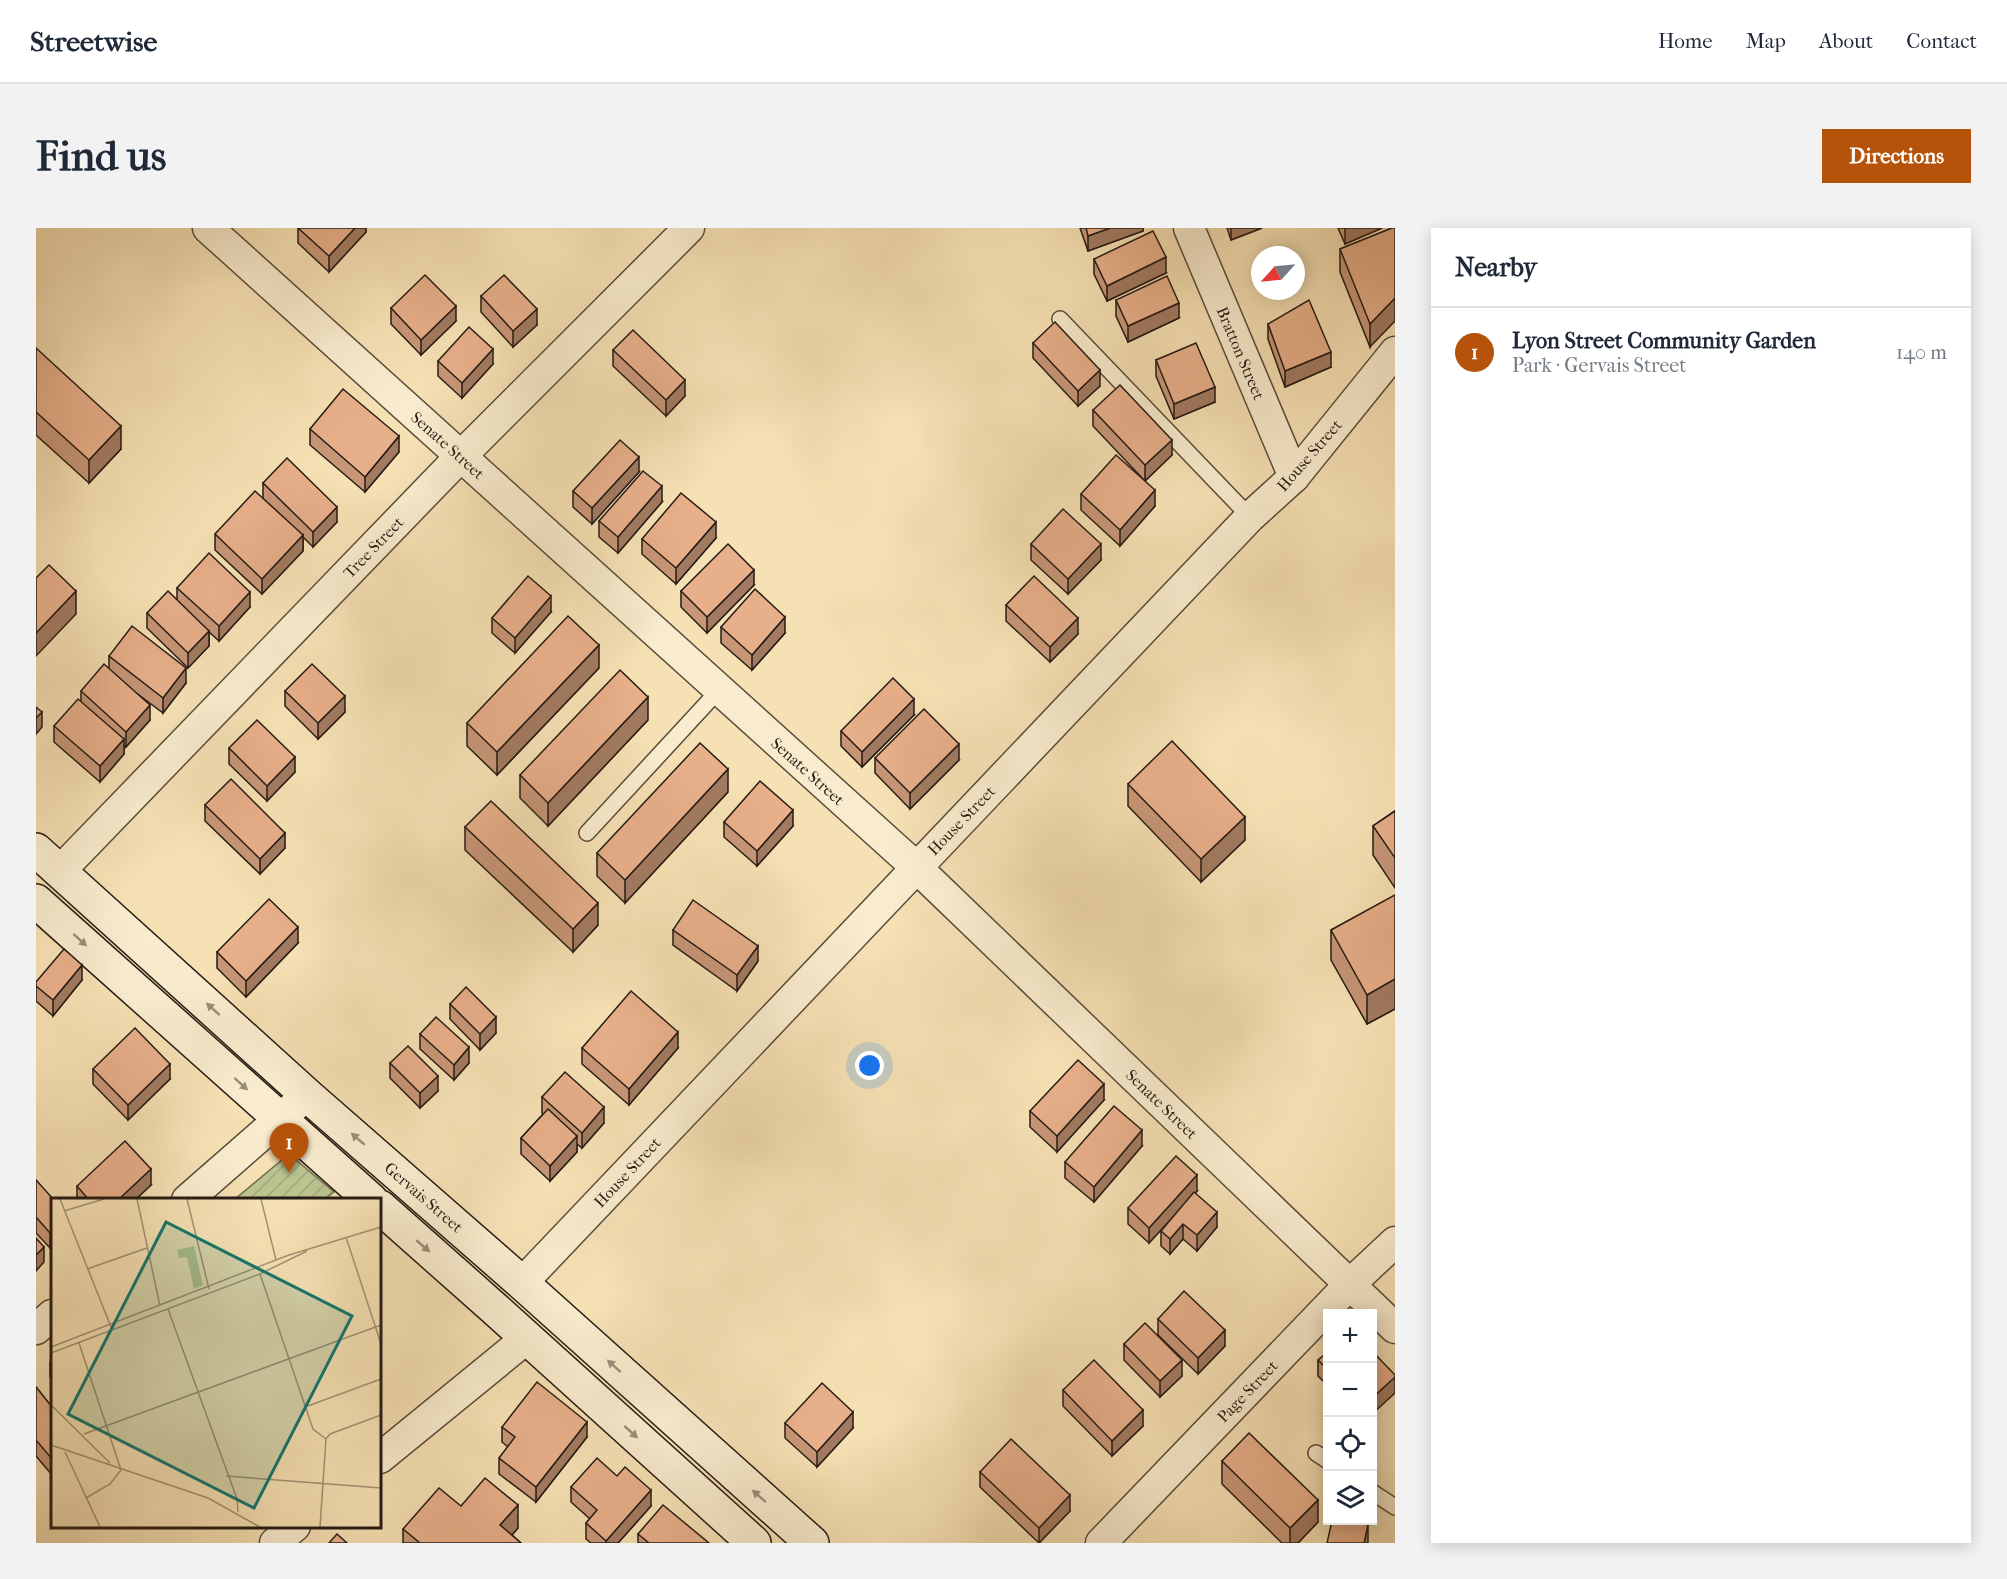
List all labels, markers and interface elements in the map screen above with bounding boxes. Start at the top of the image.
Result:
text: Streetwise [30,25,157,58]
text: Home [1658,29,1713,53]
text: Map [1746,29,1786,53]
text: About [1819,29,1873,53]
text: Contact [1906,29,1977,53]
button: Directions [1822,129,1971,183]
text: Find us [36,132,166,181]
north arrow [1251,246,1305,300]
text: Nearby [1455,252,1537,283]
street label: Bratton Street [1212,304,1269,403]
text: Lyon Street Community Garden [1512,328,1816,354]
text: 1 [1471,341,1478,364]
text: 140 m [1896,341,1947,364]
text: Park · Gervais Street [1512,354,1686,377]
street label: Senate Street [407,407,488,483]
street label: House Street [1273,415,1346,495]
street label: Tree Street [339,513,407,582]
street label: Senate Street [767,733,848,809]
street label: House Street [924,782,999,859]
one-way arrow [72,933,87,947]
one-way arrow [205,1002,220,1016]
your location [855,1051,884,1080]
street label: Senate Street [1122,1066,1202,1143]
one-way arrow [233,1077,248,1091]
pin: 1 [270,1124,308,1173]
one-way arrow [351,1133,366,1146]
street label: House Street [590,1133,665,1211]
street label: Gervais Street [381,1158,467,1237]
inset map [51,1198,381,1528]
one-way arrow [416,1239,431,1253]
map controls [1323,1309,1377,1525]
button: + [1323,1309,1377,1363]
street label: Page Street [1213,1356,1282,1426]
one-way arrow [606,1359,621,1373]
button: − [1323,1363,1377,1417]
button: locate [1323,1417,1377,1471]
one-way arrow [624,1425,639,1439]
button: layers [1323,1471,1377,1525]
one-way arrow [752,1490,767,1503]

